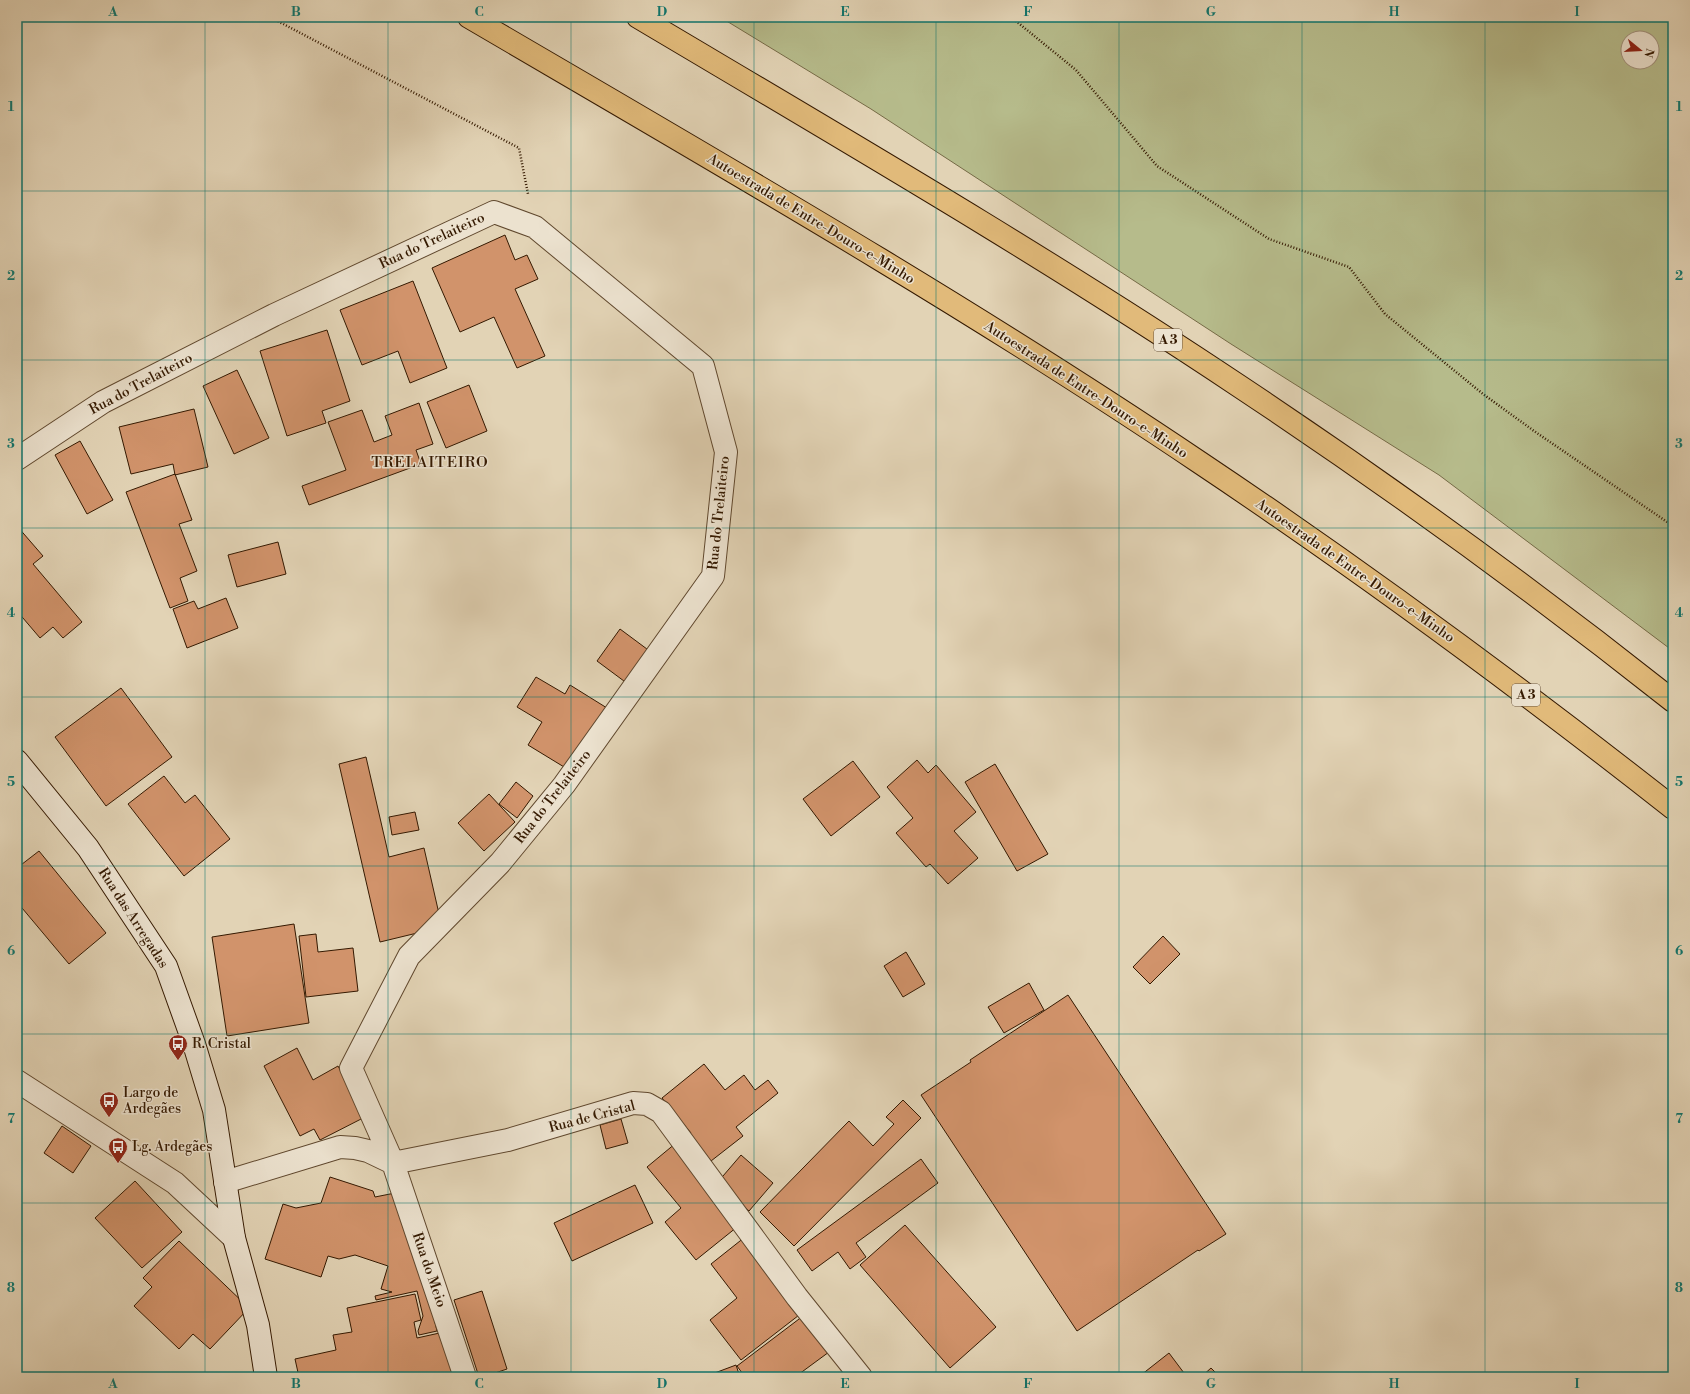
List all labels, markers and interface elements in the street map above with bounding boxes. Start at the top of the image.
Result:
text: A [107,4,118,20]
text: B [291,4,301,20]
text: C [474,4,484,20]
text: D [657,4,667,20]
text: E [840,4,850,20]
text: F [1023,4,1033,20]
text: G [1206,4,1217,20]
text: H [1389,4,1400,20]
text: I [1574,4,1580,20]
north arrow [1620,30,1660,70]
text: N [1640,46,1657,59]
text: 1 [8,99,15,115]
text: 1 [1676,99,1683,115]
street label: Autoestrada de Entre-Douro-e-Minho [703,149,918,288]
street label: Rua do Trelaiteiro [376,209,488,273]
text: 2 [7,268,15,284]
text: 2 [1675,268,1683,284]
street label: Autoestrada de Entre-Douro-e-Minho [980,317,1191,463]
road number: A 3 [1154,329,1182,351]
street label: Rua do Trelaiteiro [86,349,196,419]
text: 3 [7,436,15,452]
text: 3 [1675,436,1683,452]
district label: TRELAITEIRO [371,453,489,472]
street label: Rua do Trelaiteiro [704,455,734,571]
street label: Autoestrada de Entre-Douro-e-Minho [1251,495,1458,647]
text: 4 [7,605,16,621]
text: 4 [1675,605,1684,621]
road number: A 3 [1512,684,1540,706]
street label: Rua do Trelaiteiro [511,746,595,848]
text: 5 [7,774,15,790]
text: 5 [1675,774,1683,790]
street label: Rua das Arregadas [94,864,172,972]
text: 6 [7,943,15,959]
text: 6 [1675,943,1683,959]
bus stop icon: R. Cristal [167,1033,189,1061]
place label: R. Cristal [192,1035,251,1053]
place label: Largo de Ardegães [122,1084,181,1118]
bus stop icon: Largo de Ardegães [98,1090,120,1118]
street label: Rua de Cristal [547,1097,637,1137]
text: 7 [7,1111,15,1127]
text: 7 [1675,1111,1683,1127]
bus stop icon: Lg. Ardegães [107,1136,129,1164]
place label: Lg. Ardegães [132,1138,213,1156]
street label: Rua do Meio [408,1230,450,1310]
text: 8 [7,1280,15,1296]
text: 8 [1675,1280,1683,1296]
text: A [107,1376,118,1392]
text: B [291,1376,301,1392]
text: C [474,1376,484,1392]
text: D [657,1376,667,1392]
text: E [840,1376,850,1392]
text: F [1023,1376,1033,1392]
text: G [1206,1376,1217,1392]
text: H [1389,1376,1400,1392]
text: I [1574,1376,1580,1392]

